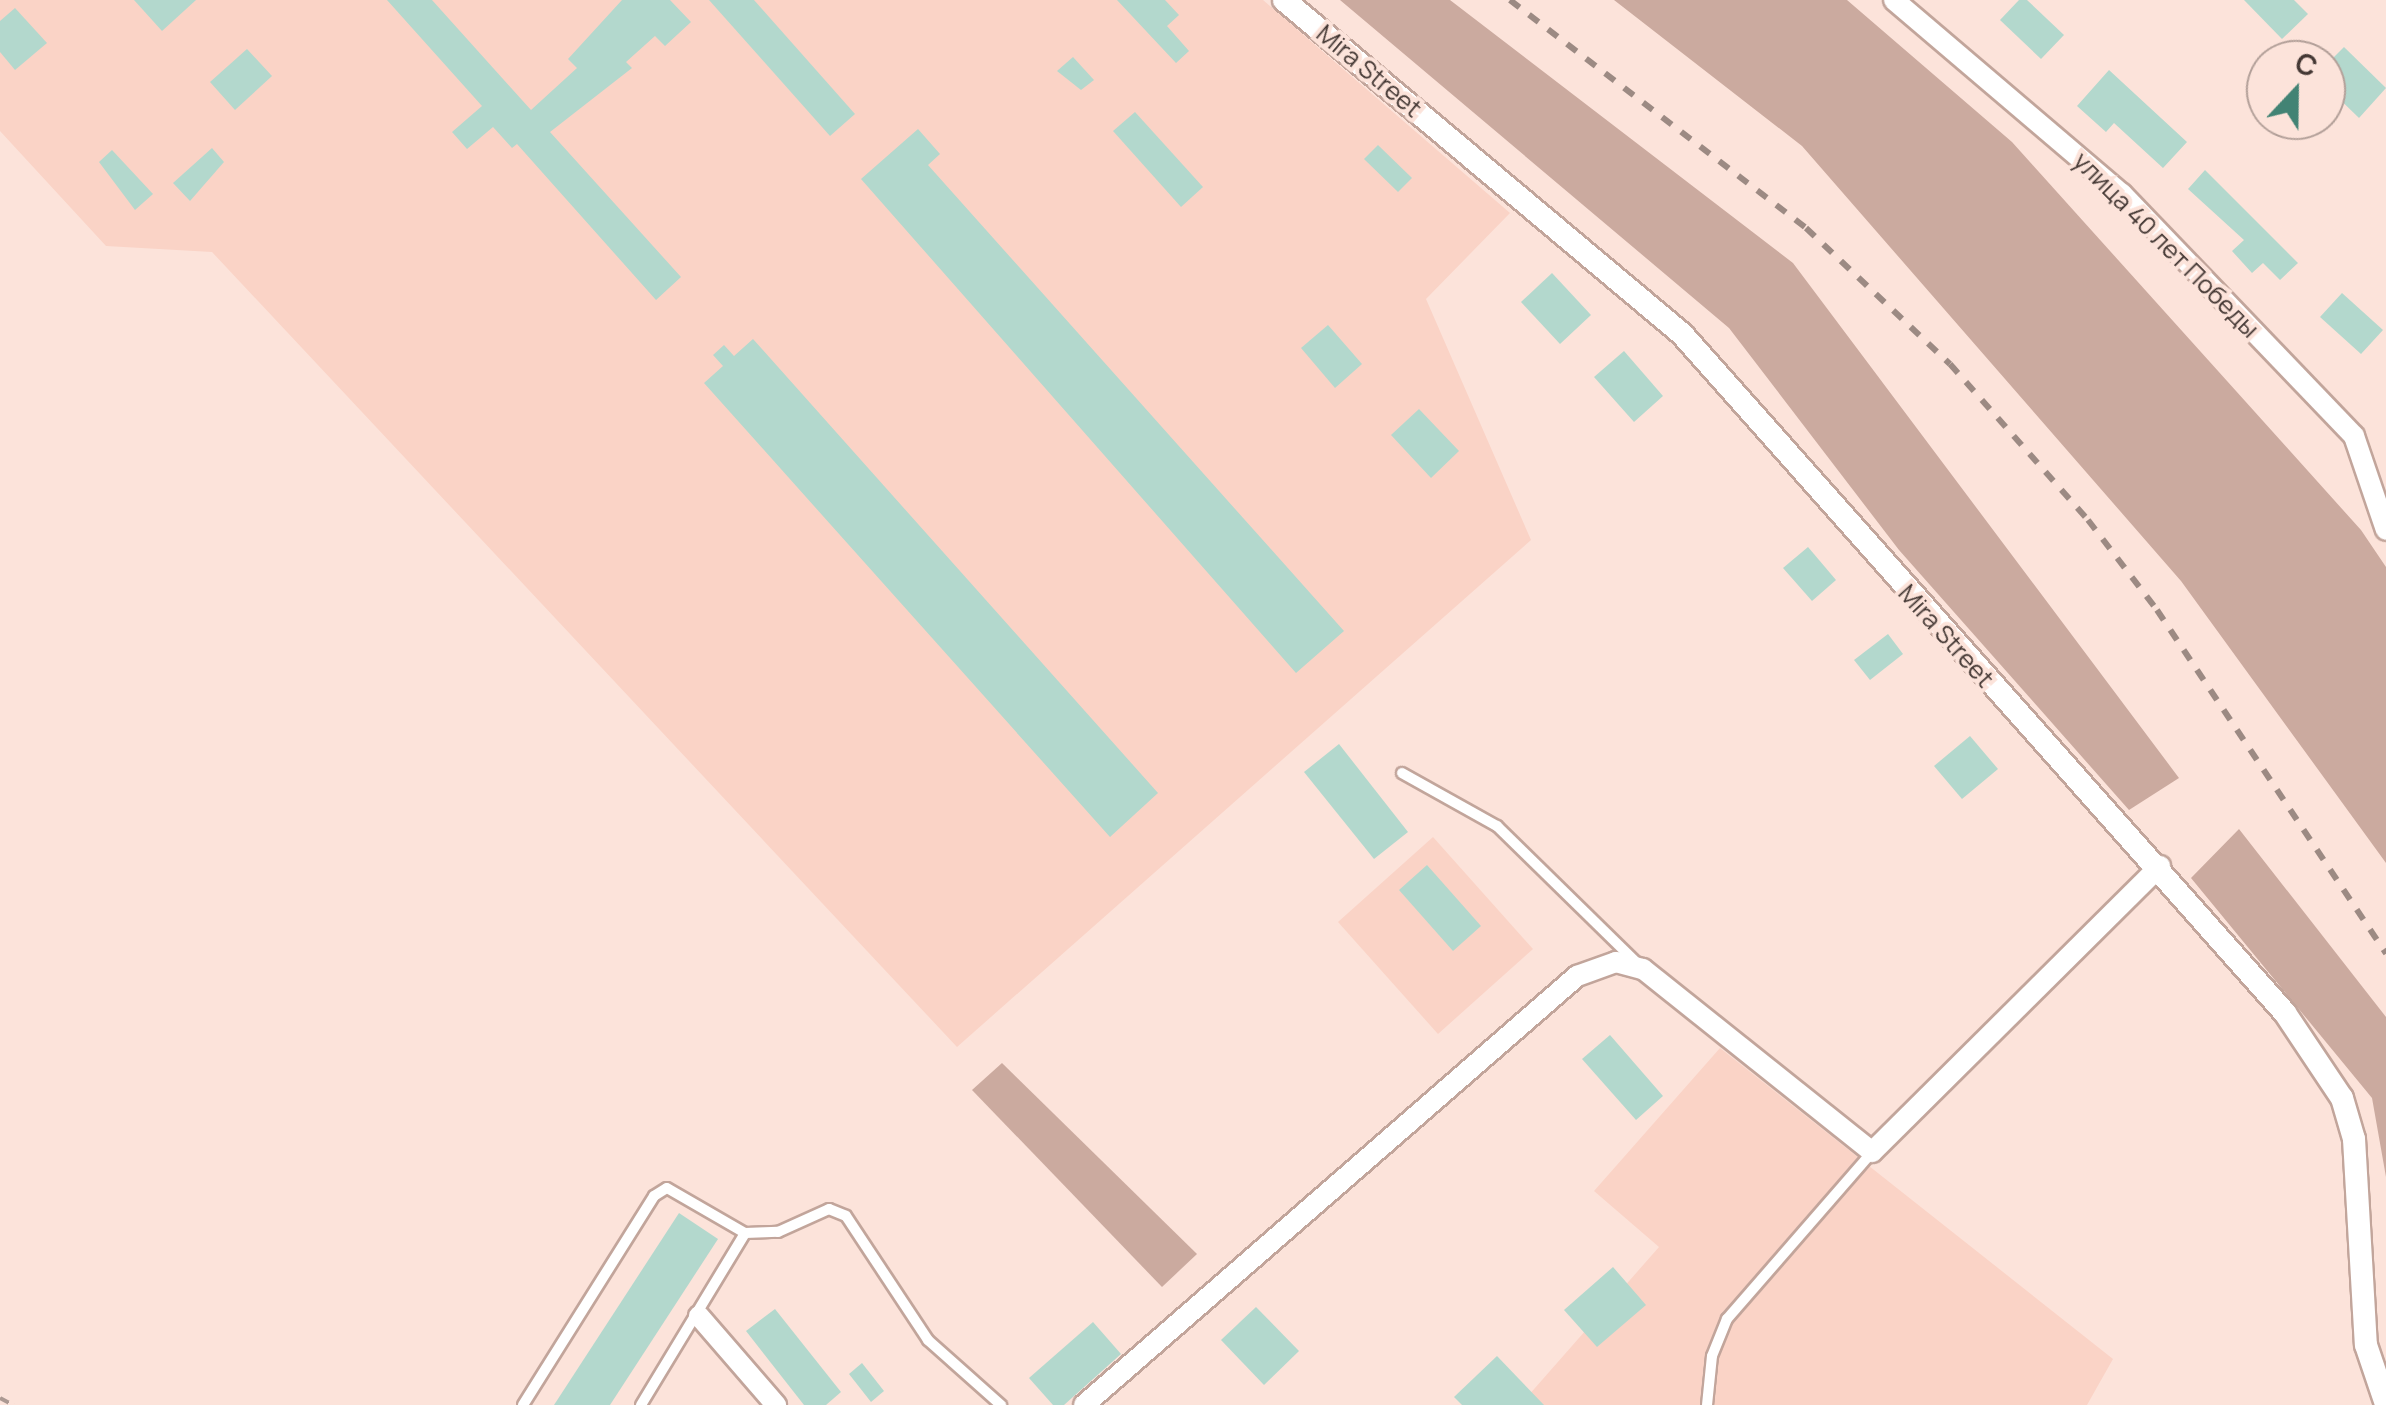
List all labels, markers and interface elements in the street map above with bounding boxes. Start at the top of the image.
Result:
street label: Mira Street [1310,18,1428,124]
north arrow [2246,40,2346,140]
text: С [2290,43,2323,86]
street label: улица 40 лет Победы [2067,146,2265,344]
street label: Mira Street [1892,579,2000,693]

